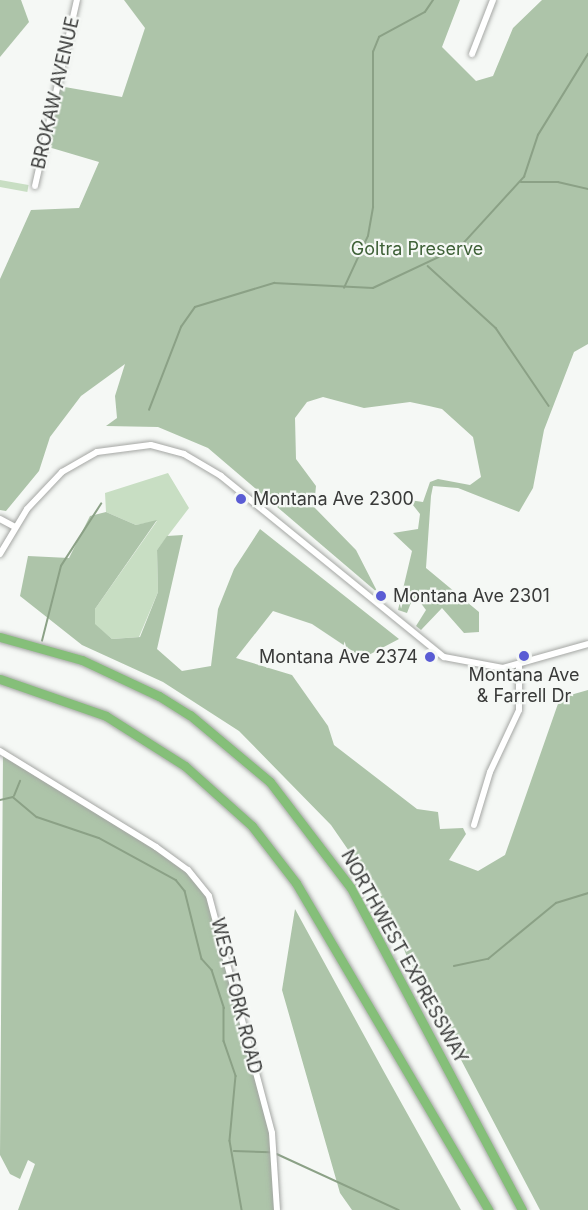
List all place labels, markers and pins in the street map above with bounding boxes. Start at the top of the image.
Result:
place label: Montana Ave 2300 [253,488,414,510]
marker: Montana Ave 2300 [234,492,248,506]
place label: Montana Ave 2301 [393,585,550,607]
marker: Montana Ave 2301 [374,589,388,603]
place label: Montana Ave 2374 [259,646,418,668]
marker: Montana Ave & Farrell Dr [517,649,531,663]
marker: Montana Ave 2374 [423,650,437,664]
place label: Montana Ave & Farrell Dr [468,665,580,708]

